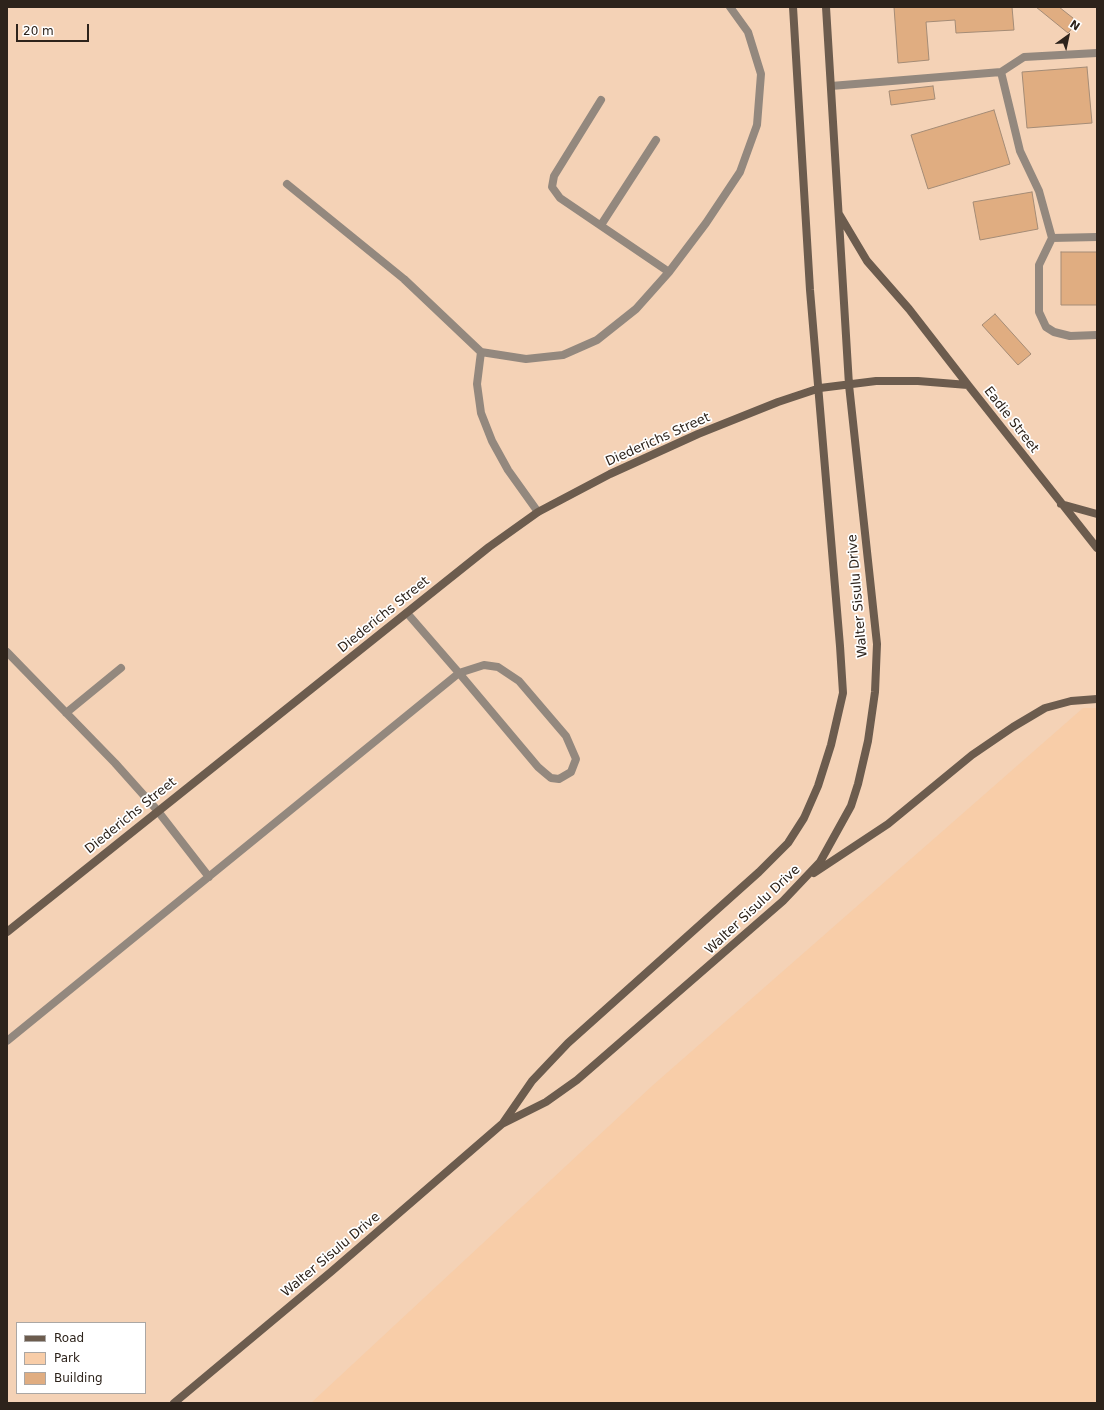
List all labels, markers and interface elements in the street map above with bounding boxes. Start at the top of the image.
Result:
scale bar [18,16,91,42]
north arrow [1048,16,1088,56]
text: N [1067,18,1082,33]
text: 20 m [23,24,54,38]
street label: Eadie Street [980,384,1042,456]
street label: Diederichs Street [603,410,713,470]
street label: Walter Sisulu Drive [845,534,871,658]
street label: Diederichs Street [335,574,433,656]
street label: Diederichs Street [82,775,180,857]
street label: Walter Sisulu Drive [702,862,804,958]
street label: Walter Sisulu Drive [279,1209,383,1301]
legend [16,1322,146,1394]
text: Road [54,1331,84,1345]
text: Park [54,1351,80,1365]
text: Building [54,1371,103,1385]

